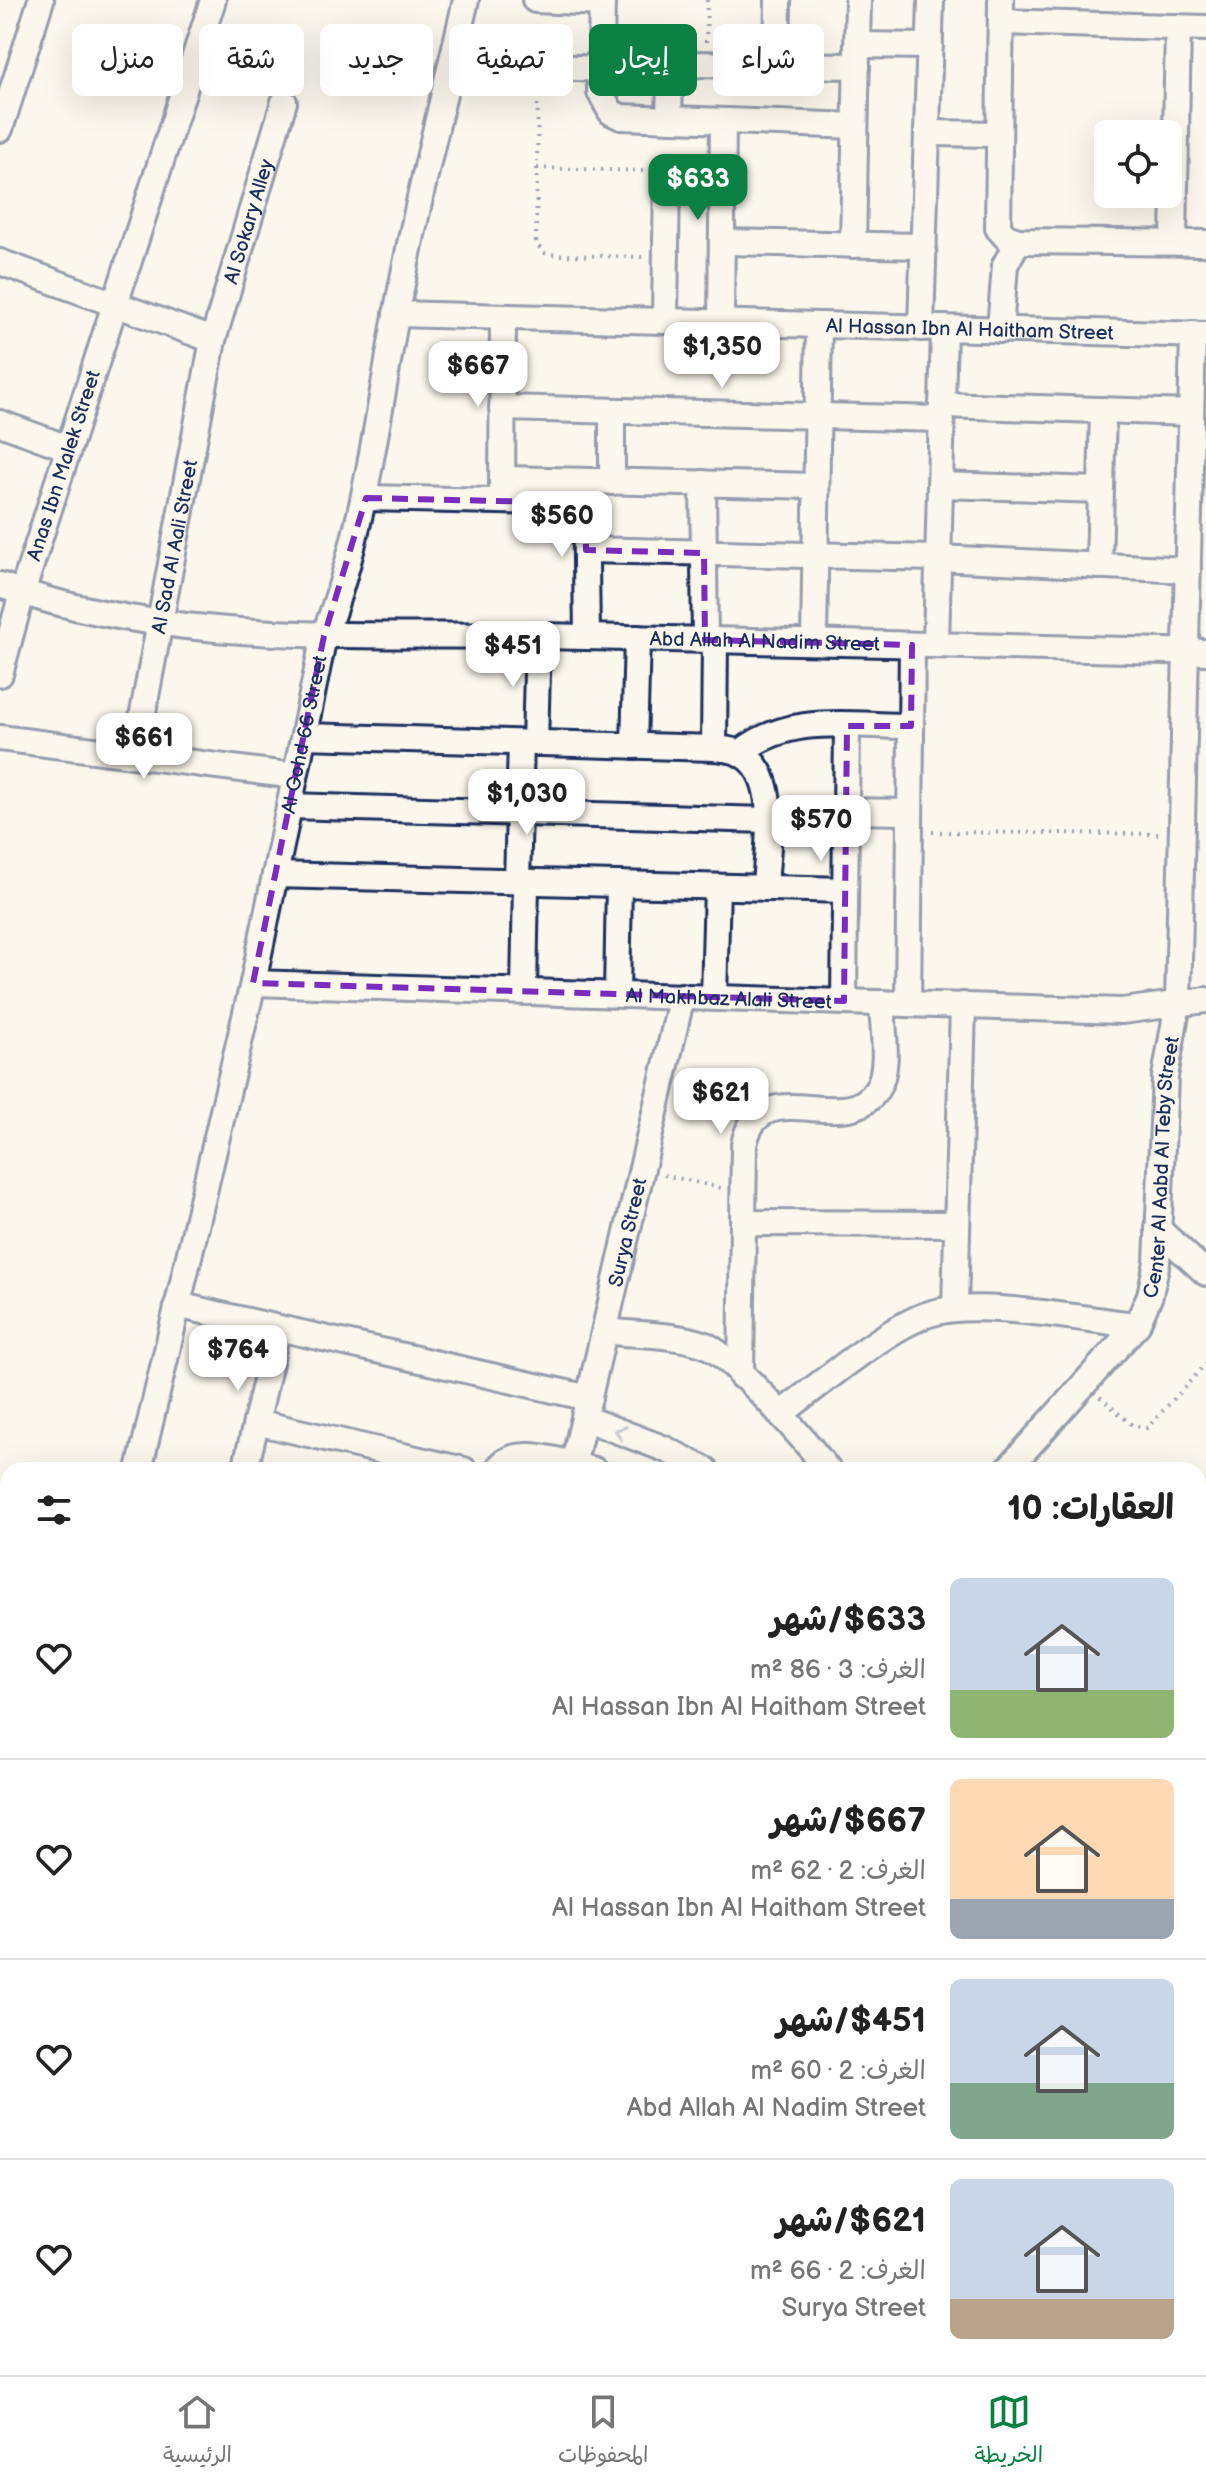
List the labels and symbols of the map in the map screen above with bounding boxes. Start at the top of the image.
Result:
pin: $633 [651,154,745,222]
street label: Al Sokary Alley [219,156,279,287]
street label: Al Hassan Ibn Al Haitham Street [826,314,1114,346]
pin: $1,350 [657,322,787,390]
pin: $667 [431,341,525,409]
street label: Anas Ibn Malek Street [22,367,106,564]
street label: Al Sad Al Aali Street [147,458,203,636]
pin: $560 [515,491,609,559]
pin: $451 [466,621,560,689]
street label: Abd Allah Al Nadim Street [649,627,880,657]
street label: Al Gohd 66 Street [277,653,333,816]
pin: $661 [97,713,191,781]
pin: $1,030 [462,769,592,837]
pin: $570 [774,795,868,863]
street label: Al Makhbaz Alali Street [625,984,832,1015]
street label: Center Al Aabd Al Teby Street [1139,1035,1185,1301]
pin: $621 [674,1068,768,1136]
street label: Surya Street [604,1176,652,1289]
pin: $764 [191,1325,285,1393]
one-way arrow [614,1425,628,1442]

